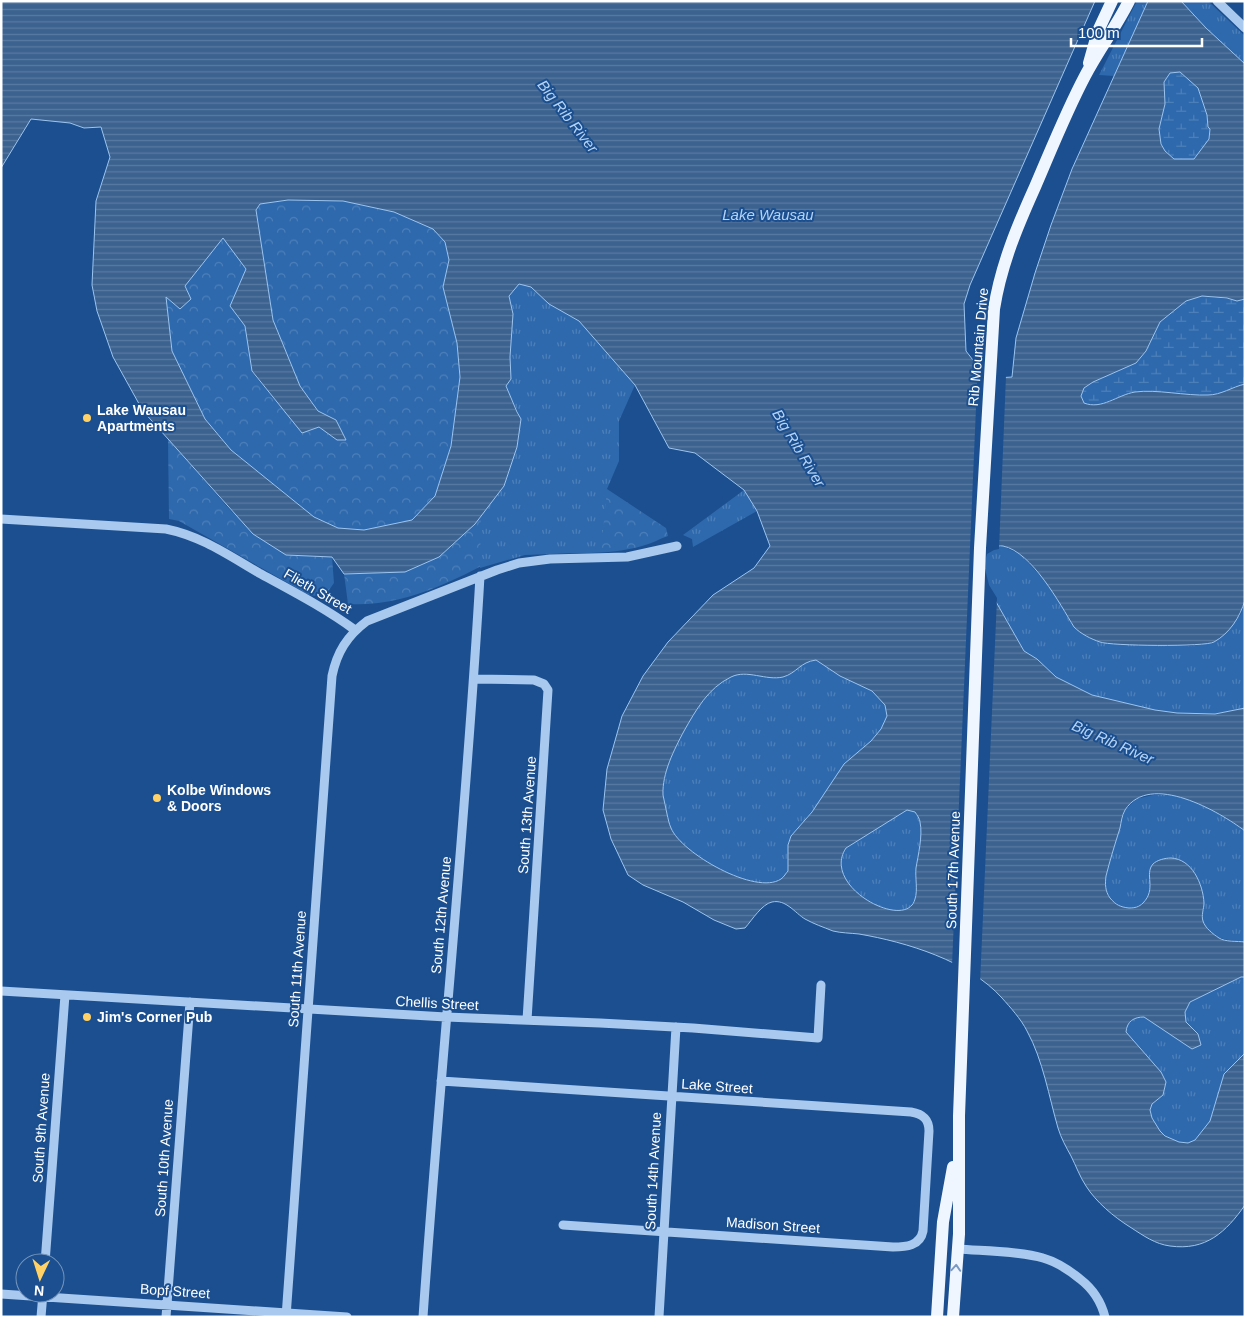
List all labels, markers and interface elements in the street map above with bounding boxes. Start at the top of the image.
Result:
scale bar [1071,15,1202,47]
text: 100 m [1078,24,1120,41]
water label: Big Rib River [534,76,602,157]
water label: Lake Wausau [722,206,814,223]
street label: Rib Mountain Drive [965,287,991,407]
place label: Lake Wausau Apartments [97,402,186,434]
water label: Big Rib River [769,406,829,491]
marker: Lake Wausau Apartments [81,412,93,424]
street label: Flieth Street [281,565,355,617]
water label: Big Rib River [1070,716,1157,768]
street label: South 13th Avenue [515,755,539,874]
place label: Kolbe Windows & Doors [167,782,271,814]
marker: Kolbe Windows & Doors [151,792,163,804]
street label: South 17th Avenue [943,811,963,929]
street label: South 12th Avenue [428,855,454,975]
street label: South 11th Avenue [285,910,309,1028]
street label: Chellis Street [395,993,479,1013]
place label: Jim's Corner Pub [97,1009,212,1025]
marker: Jim's Corner Pub [81,1011,93,1023]
street label: South 9th Avenue [29,1072,53,1184]
street label: Lake Street [681,1076,753,1096]
street label: South 10th Avenue [152,1098,176,1217]
street label: South 14th Avenue [642,1111,664,1230]
street label: Madison Street [725,1214,821,1236]
north arrow [15,1253,65,1303]
one-way arrow [951,1264,962,1272]
street label: Bopf Street [140,1281,211,1301]
text: N [33,1283,45,1299]

